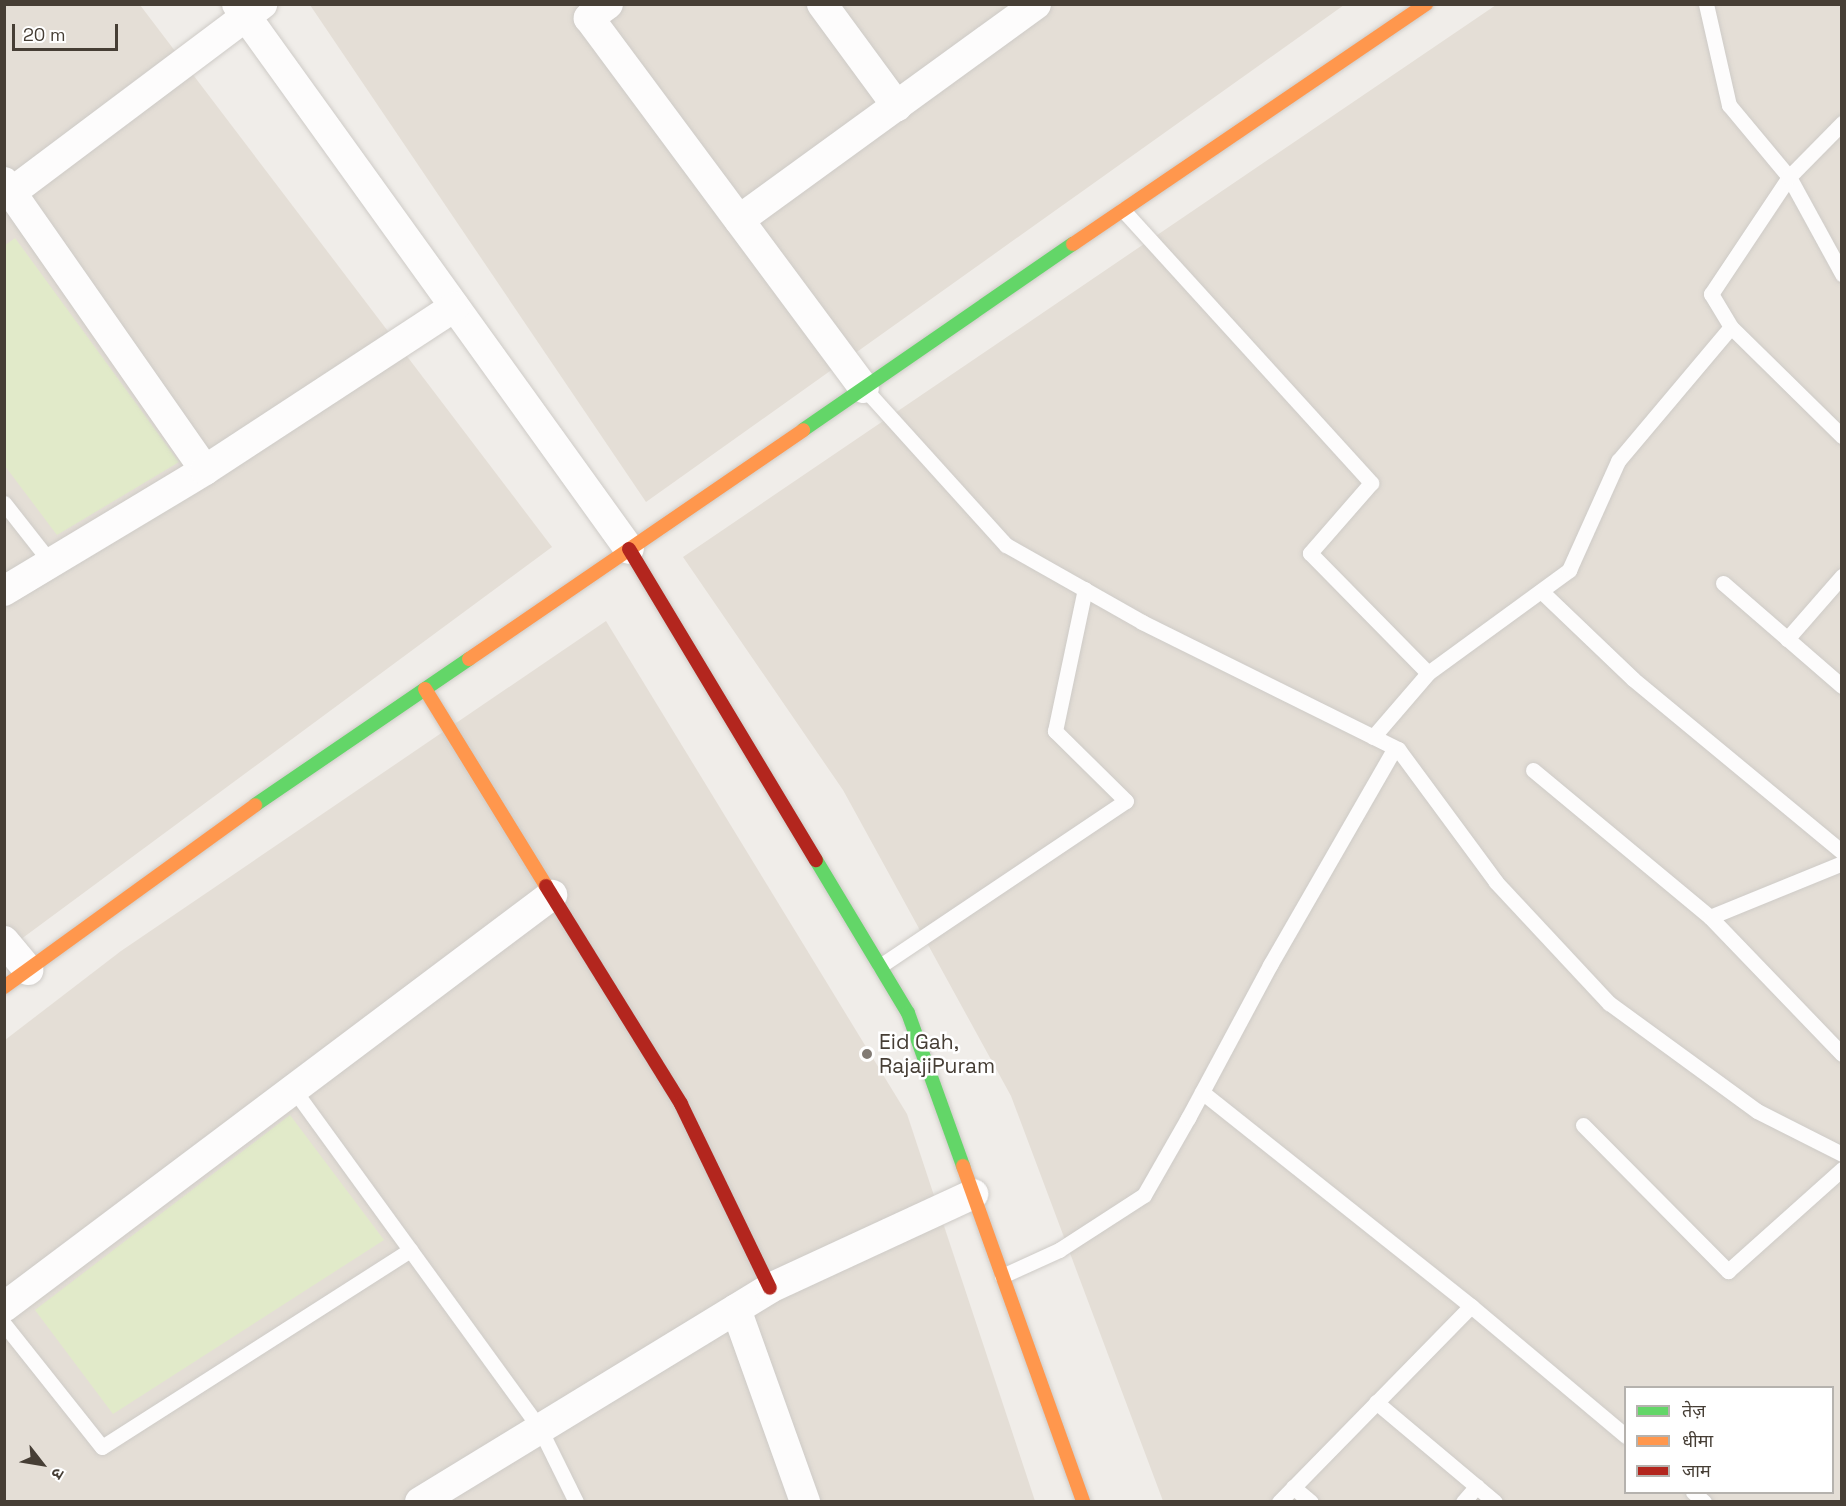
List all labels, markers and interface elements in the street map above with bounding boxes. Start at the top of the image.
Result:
scale bar [15,12,122,50]
text: 20 m [23,23,66,46]
place label: Eid Gah, RajajiPuram [879,1029,995,1079]
marker: Eid Gah, RajajiPuram [860,1047,874,1061]
legend [1624,1386,1834,1494]
text: तेज़ [1682,1399,1706,1422]
text: धीमा [1682,1429,1713,1452]
north arrow [12,1434,72,1494]
text: जाम [1682,1459,1711,1482]
text: उ [46,1464,69,1483]

